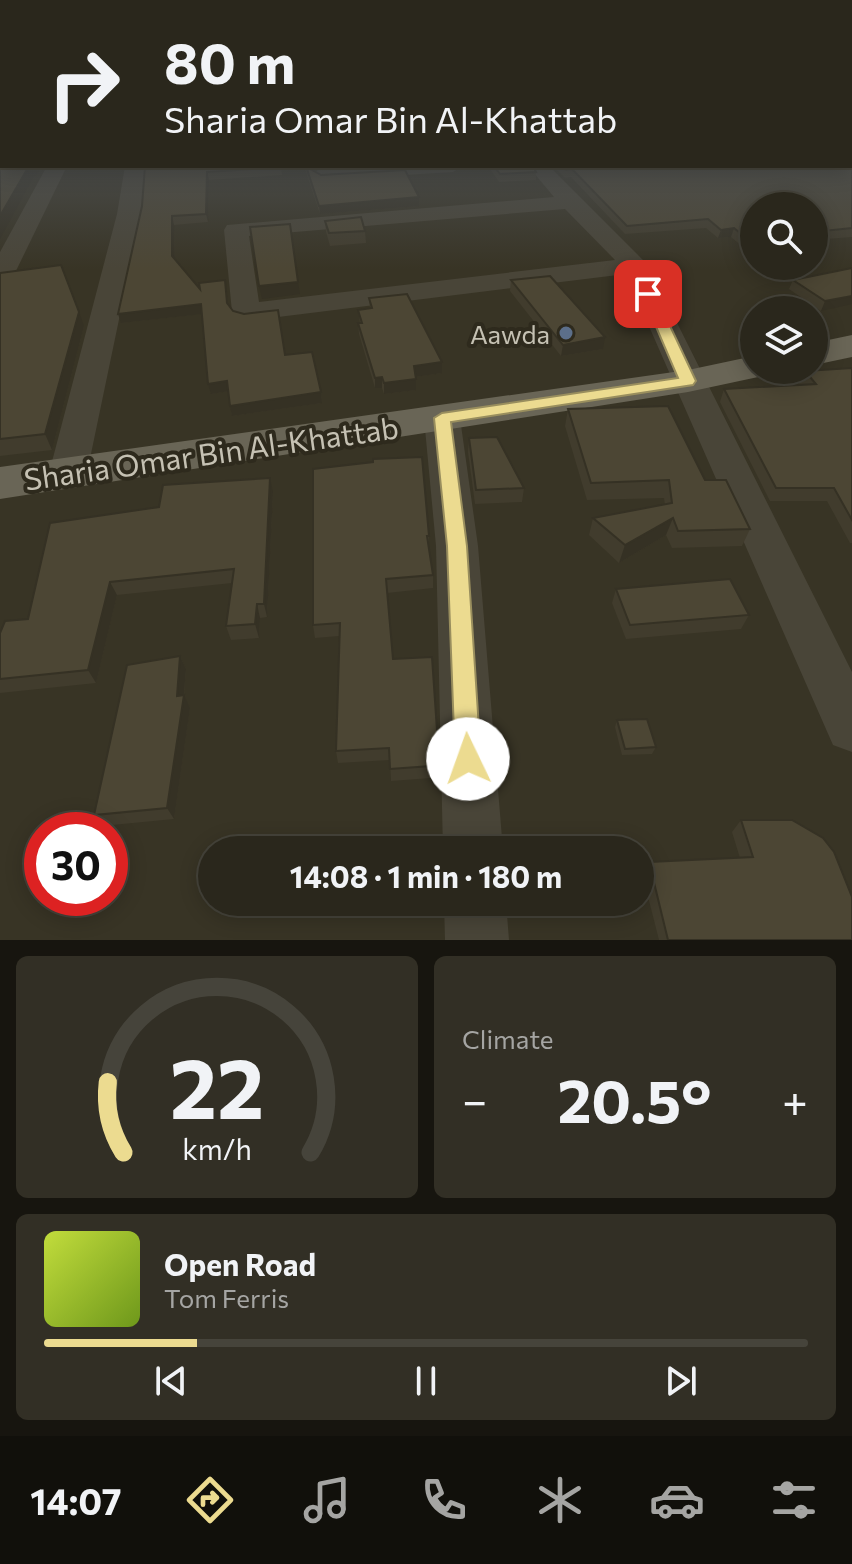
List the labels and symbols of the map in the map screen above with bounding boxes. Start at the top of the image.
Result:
pin [614,260,682,328]
place label: Aawda [470,318,550,349]
marker: Aawda [557,324,575,342]
street label: Sharia Omar Bin Al-Khattab [21,407,401,497]
position arrow [426,717,510,801]
speed limit sign: 30 [24,812,128,916]

